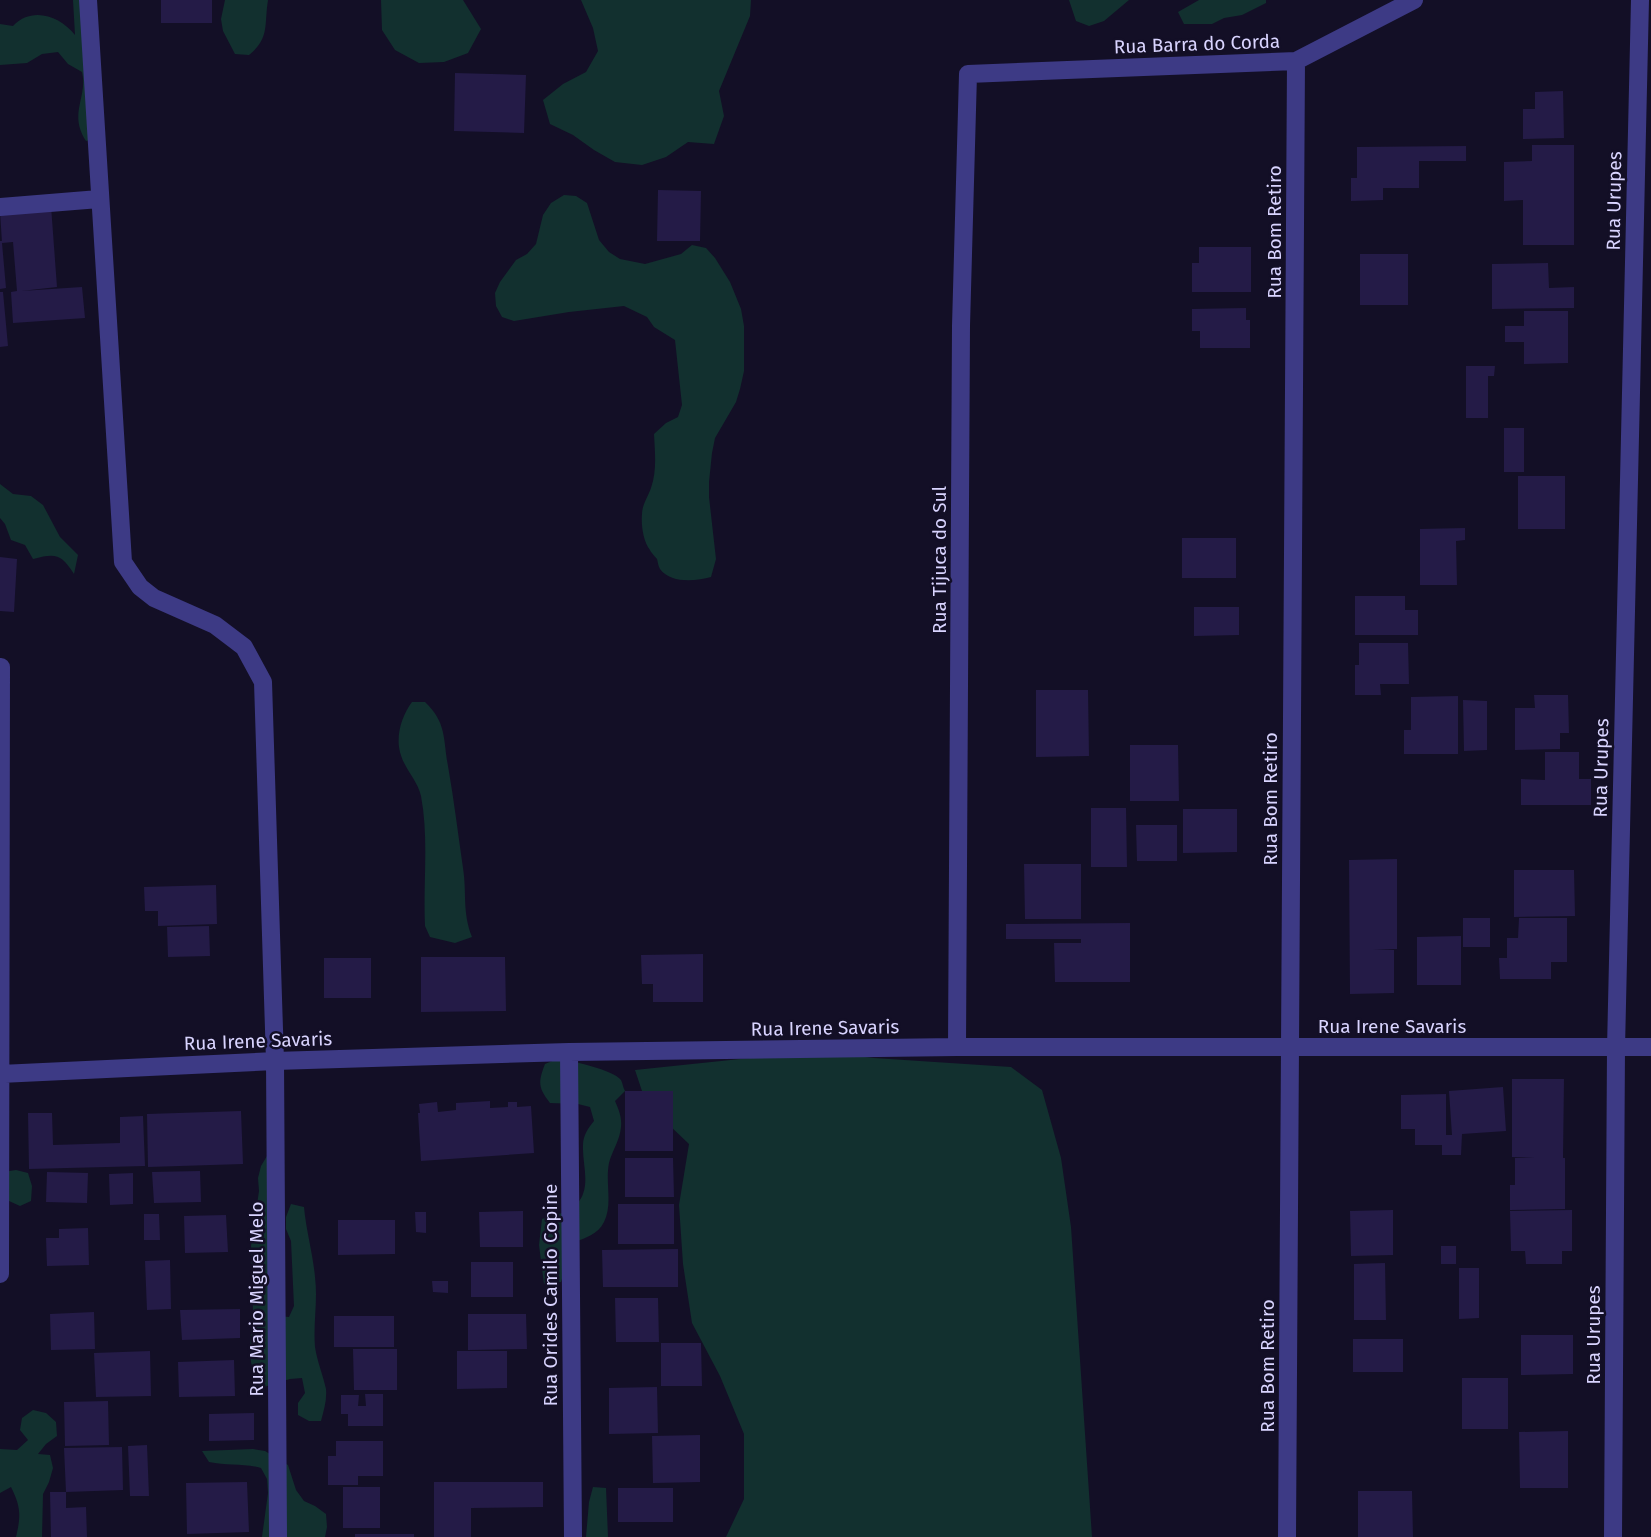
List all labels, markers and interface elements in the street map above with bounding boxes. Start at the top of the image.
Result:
street label: Rua Barra do Corda [1113,30,1281,58]
street label: Rua Urupes [1602,151,1626,251]
street label: Rua Bom Retiro [1263,165,1286,299]
street label: Rua Tijuca do Sul [928,485,951,634]
street label: Rua Urupes [1589,718,1613,818]
street label: Rua Bom Retiro [1259,732,1282,866]
street label: Rua Irene Savaris [751,1015,900,1041]
street label: Rua Irene Savaris [1318,1015,1466,1038]
street label: Rua Irene Savaris [183,1027,333,1055]
street label: Rua Orides Camilo Copine [539,1184,562,1406]
street label: Rua Mario Miguel Melo [245,1201,268,1397]
street label: Rua Urupes [1582,1285,1605,1385]
street label: Rua Bom Retiro [1256,1299,1279,1433]

